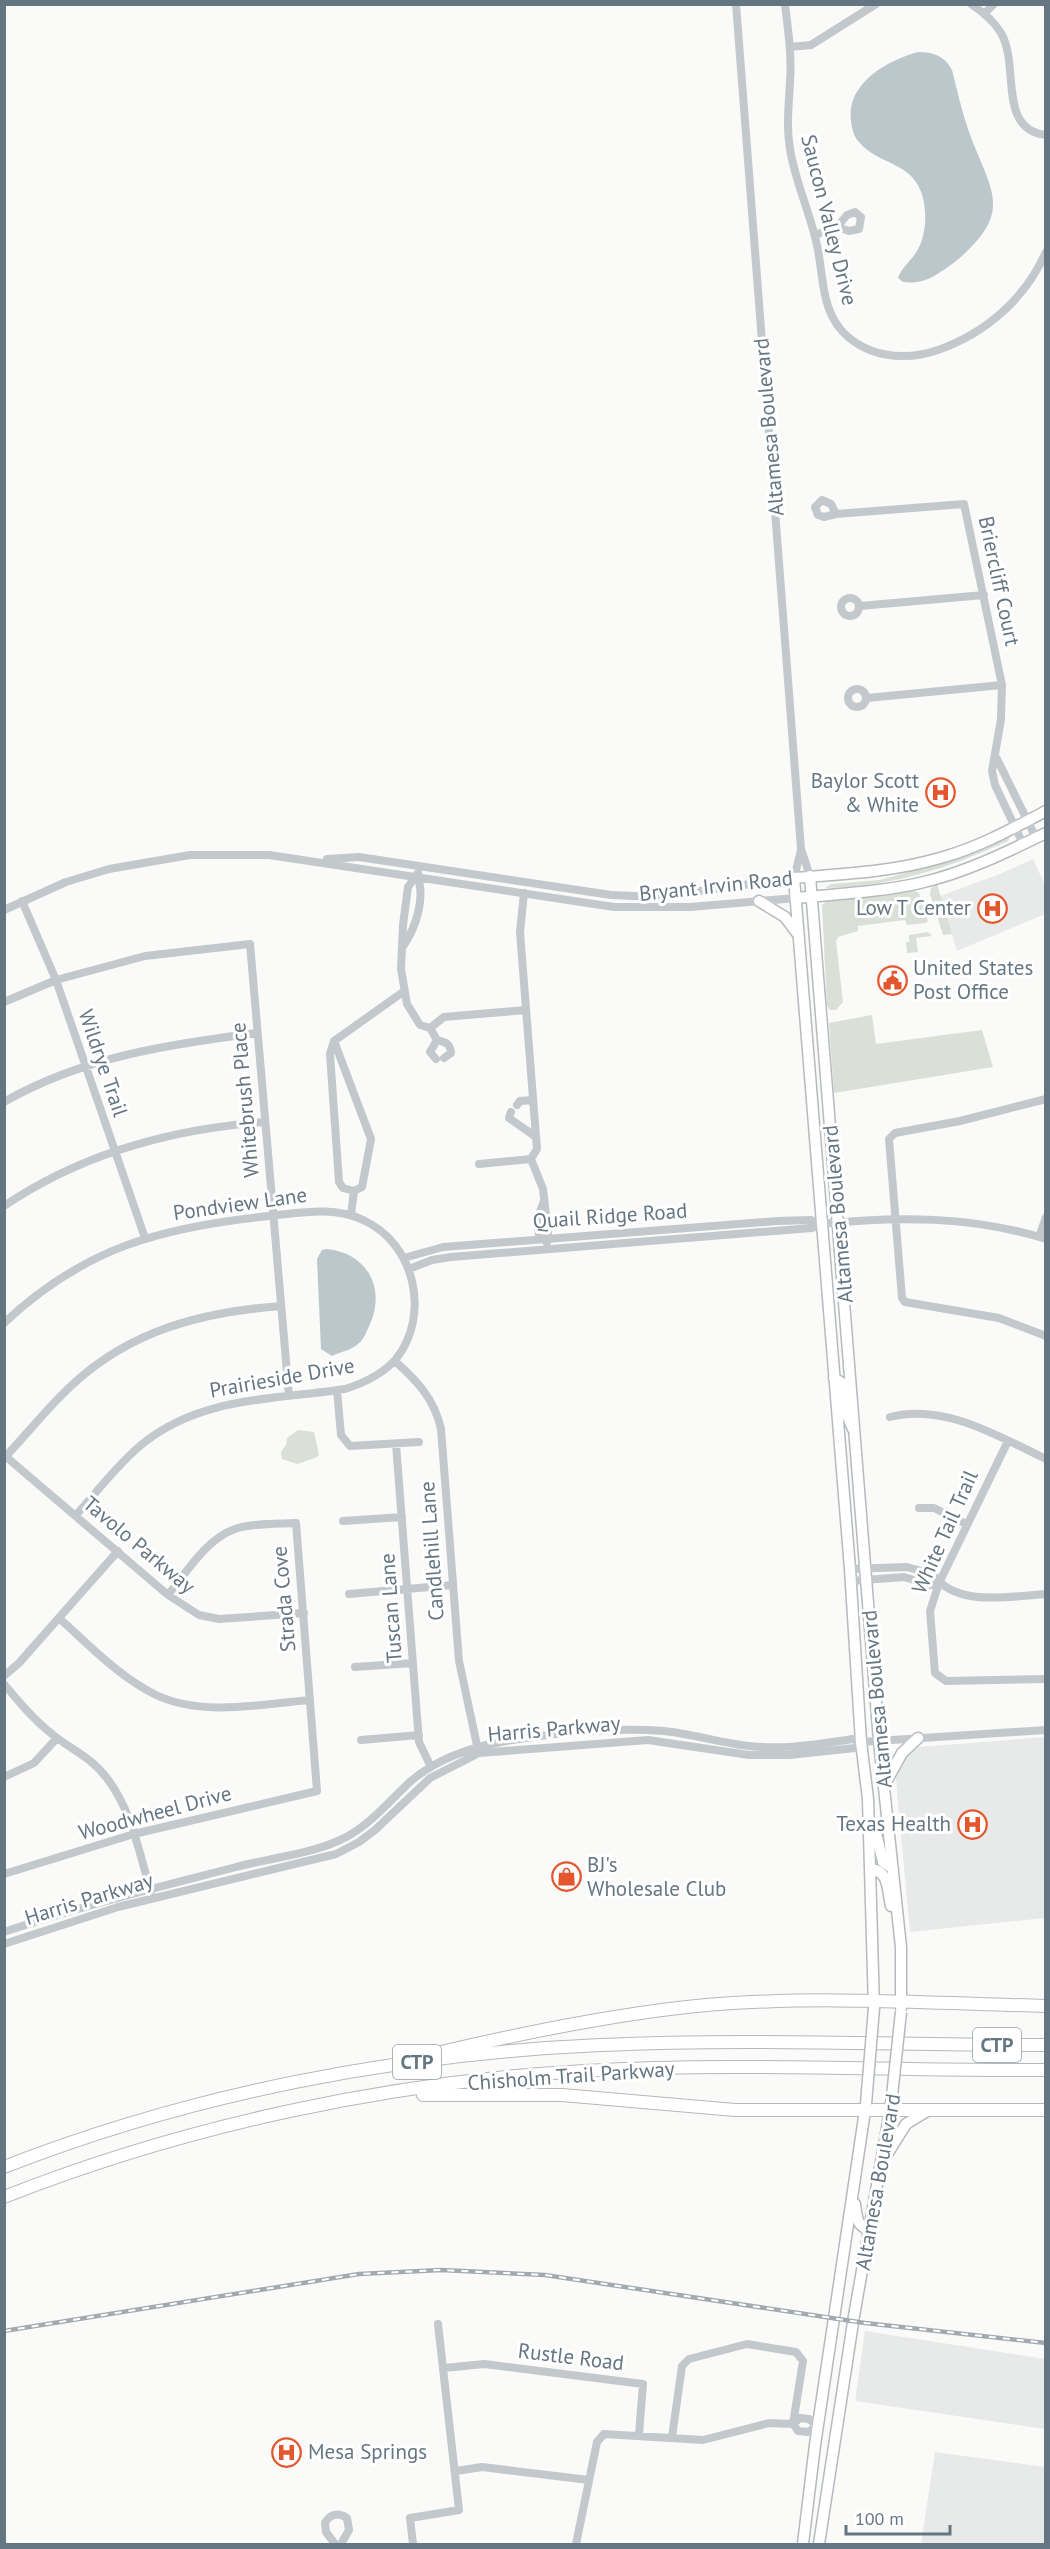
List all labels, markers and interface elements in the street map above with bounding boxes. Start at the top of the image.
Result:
street label: Saucon Valley Drive [795,132,864,308]
street label: Altamesa Boulevard [747,337,790,517]
street label: Briercliff Court [973,514,1026,648]
place label: Baylor Scott & White [811,767,919,818]
hospital icon: Baylor Scott & White [924,777,956,809]
street label: Bryant Irvin Road [638,864,794,907]
hospital icon: Low T Center [976,892,1008,924]
place label: Low T Center [856,894,971,921]
place label: United States Post Office [913,954,1033,1005]
public building icon: United States Post Office [876,964,908,996]
street label: Wildrye Trail [73,1006,134,1120]
street label: Whitebrush Place [224,1021,265,1179]
street label: Altamesa Boulevard [816,1124,859,1304]
street label: Pondview Lane [171,1181,309,1226]
street label: Quail Ridge Road [532,1197,688,1234]
street label: Prairieside Drive [207,1351,357,1404]
street label: White Tail Trail [905,1466,984,1598]
street label: Candlehill Lane [413,1480,450,1622]
street label: Tavolo Parkway [78,1490,201,1600]
street label: Strada Cove [265,1545,302,1653]
street label: Tuscan Lane [373,1552,408,1664]
street label: Altamesa Boulevard [855,1609,898,1789]
street label: Harris Parkway [486,1709,622,1748]
street label: Woodwheel Drive [75,1779,234,1846]
hospital icon: Texas Health [956,1808,988,1840]
place label: Texas Health [836,1810,951,1837]
place label: BJ's Wholesale Club [587,1851,726,1902]
shop icon: BJ's Wholesale Club [550,1861,582,1893]
street label: Harris Parkway [21,1866,157,1931]
road number: CTP [973,2028,1021,2062]
road number: CTP [393,2045,441,2079]
street label: Chisholm Trail Parkway [467,2055,676,2096]
street label: Altamesa Boulevard [849,2092,906,2272]
street label: Rustle Road [517,2337,626,2376]
hospital icon: Mesa Springs [271,2436,303,2468]
place label: Mesa Springs [308,2438,427,2465]
scale bar [846,2498,950,2536]
text: 100 m [855,2507,904,2530]

